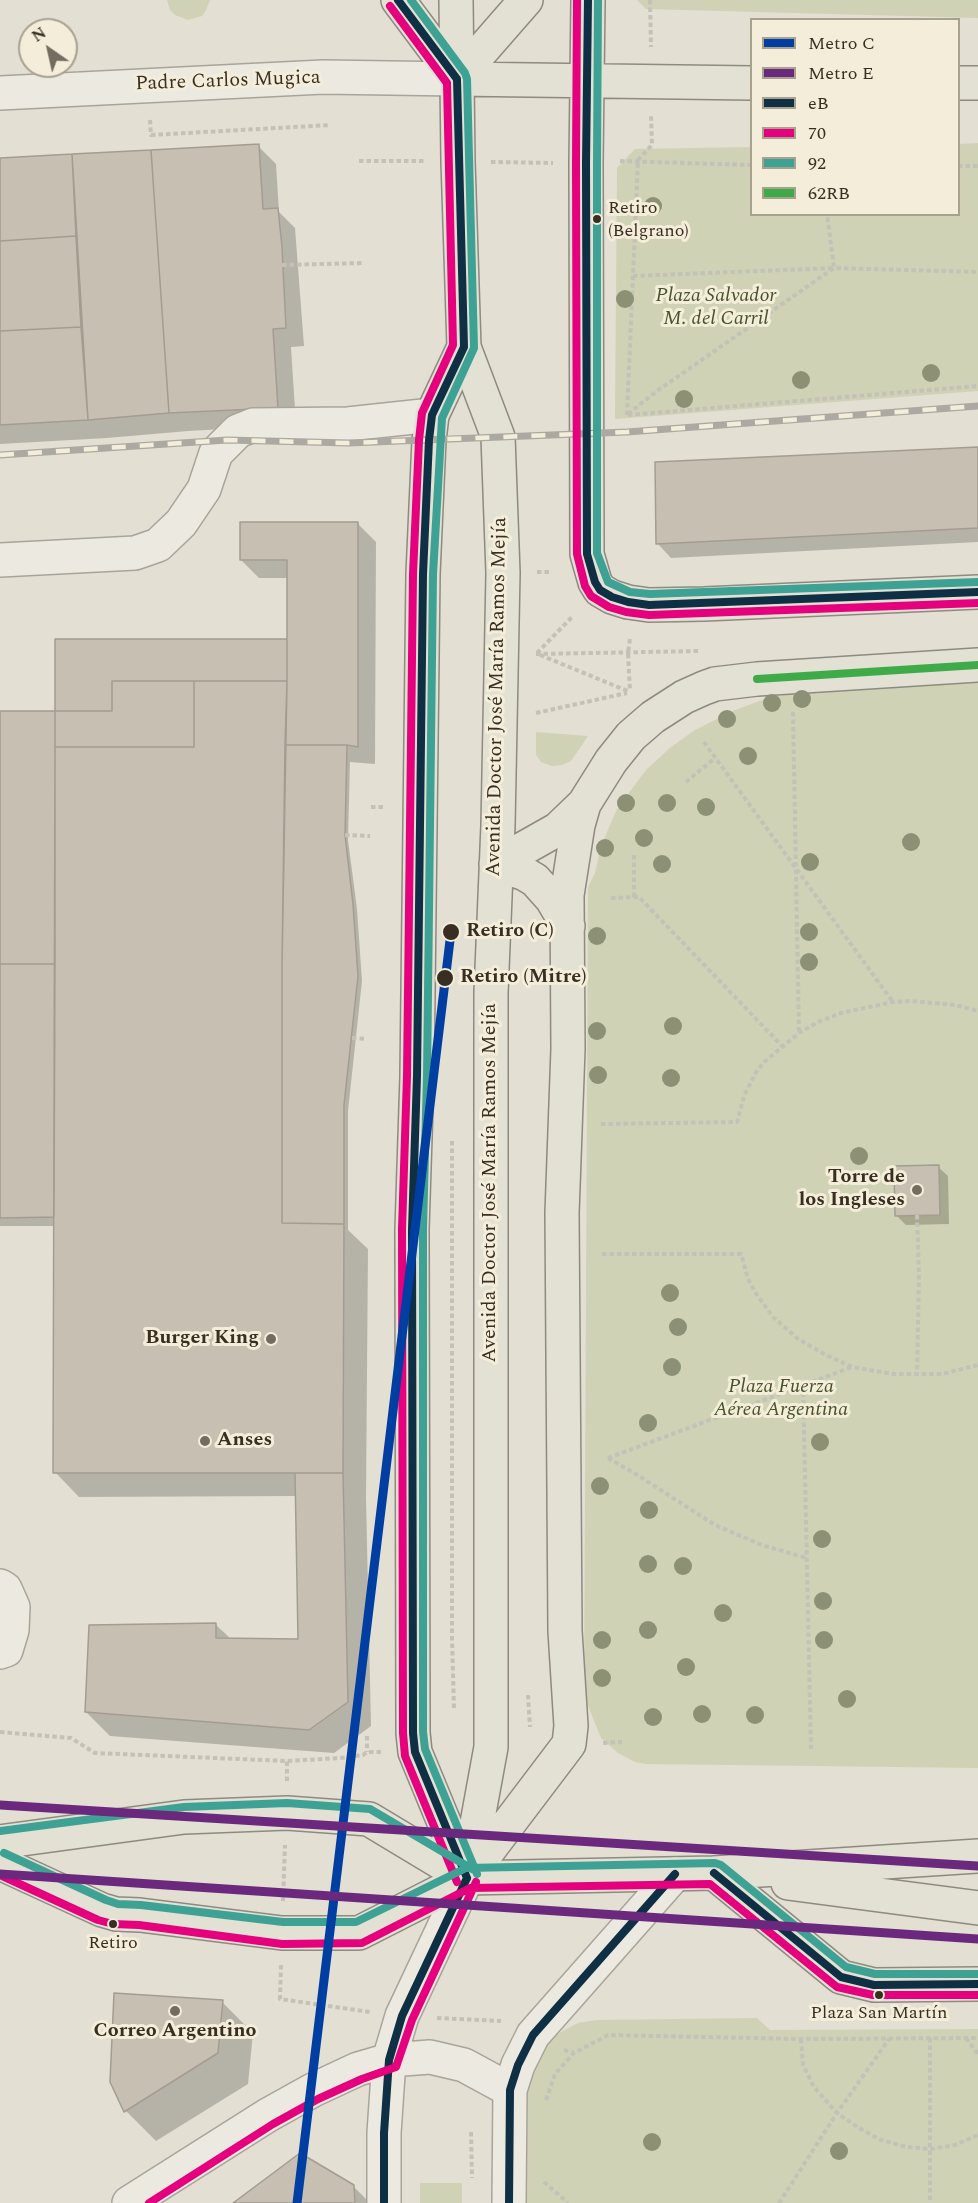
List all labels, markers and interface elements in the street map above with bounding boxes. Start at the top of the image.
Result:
north arrow [18,18,78,78]
legend [750,18,960,216]
text: N [27,21,51,48]
text: Metro C [808,30,875,57]
text: Metro E [808,60,874,87]
street label: Padre Carlos Mugica [135,67,321,97]
text: eB [808,90,829,117]
text: 70 [808,120,826,147]
text: 92 [808,150,826,177]
text: 62RB [808,180,850,207]
place label: Retiro (Belgrano) [608,198,689,240]
marker: Retiro (Belgrano) [591,213,603,225]
park label: Plaza Salvador M. del Carril [656,285,776,332]
street label: Avenida Doctor José María Ramos Mejía [483,517,513,877]
place label: Retiro (C) [466,920,554,944]
marker: Retiro (C) [441,922,461,942]
place label: Retiro (Mitre) [460,966,586,990]
marker: Retiro (Mitre) [435,968,455,988]
street label: Avenida Doctor José María Ramos Mejía [479,1003,503,1363]
place label: Torre de los Ingleses [799,1166,905,1213]
marker: Torre de los Ingleses [910,1183,924,1197]
place label: Burger King [145,1327,259,1351]
marker: Burger King [264,1332,278,1346]
park label: Plaza Fuerza Aérea Argentina [714,1376,848,1423]
place label: Anses [217,1429,272,1453]
marker: Anses [198,1434,212,1448]
marker: Retiro [107,1918,119,1930]
place label: Retiro [88,1933,138,1955]
marker: Plaza San Martín [873,1989,885,2001]
place label: Plaza San Martín [811,2003,947,2025]
marker: Correo Argentino [168,2004,182,2018]
place label: Correo Argentino [94,2020,256,2044]

